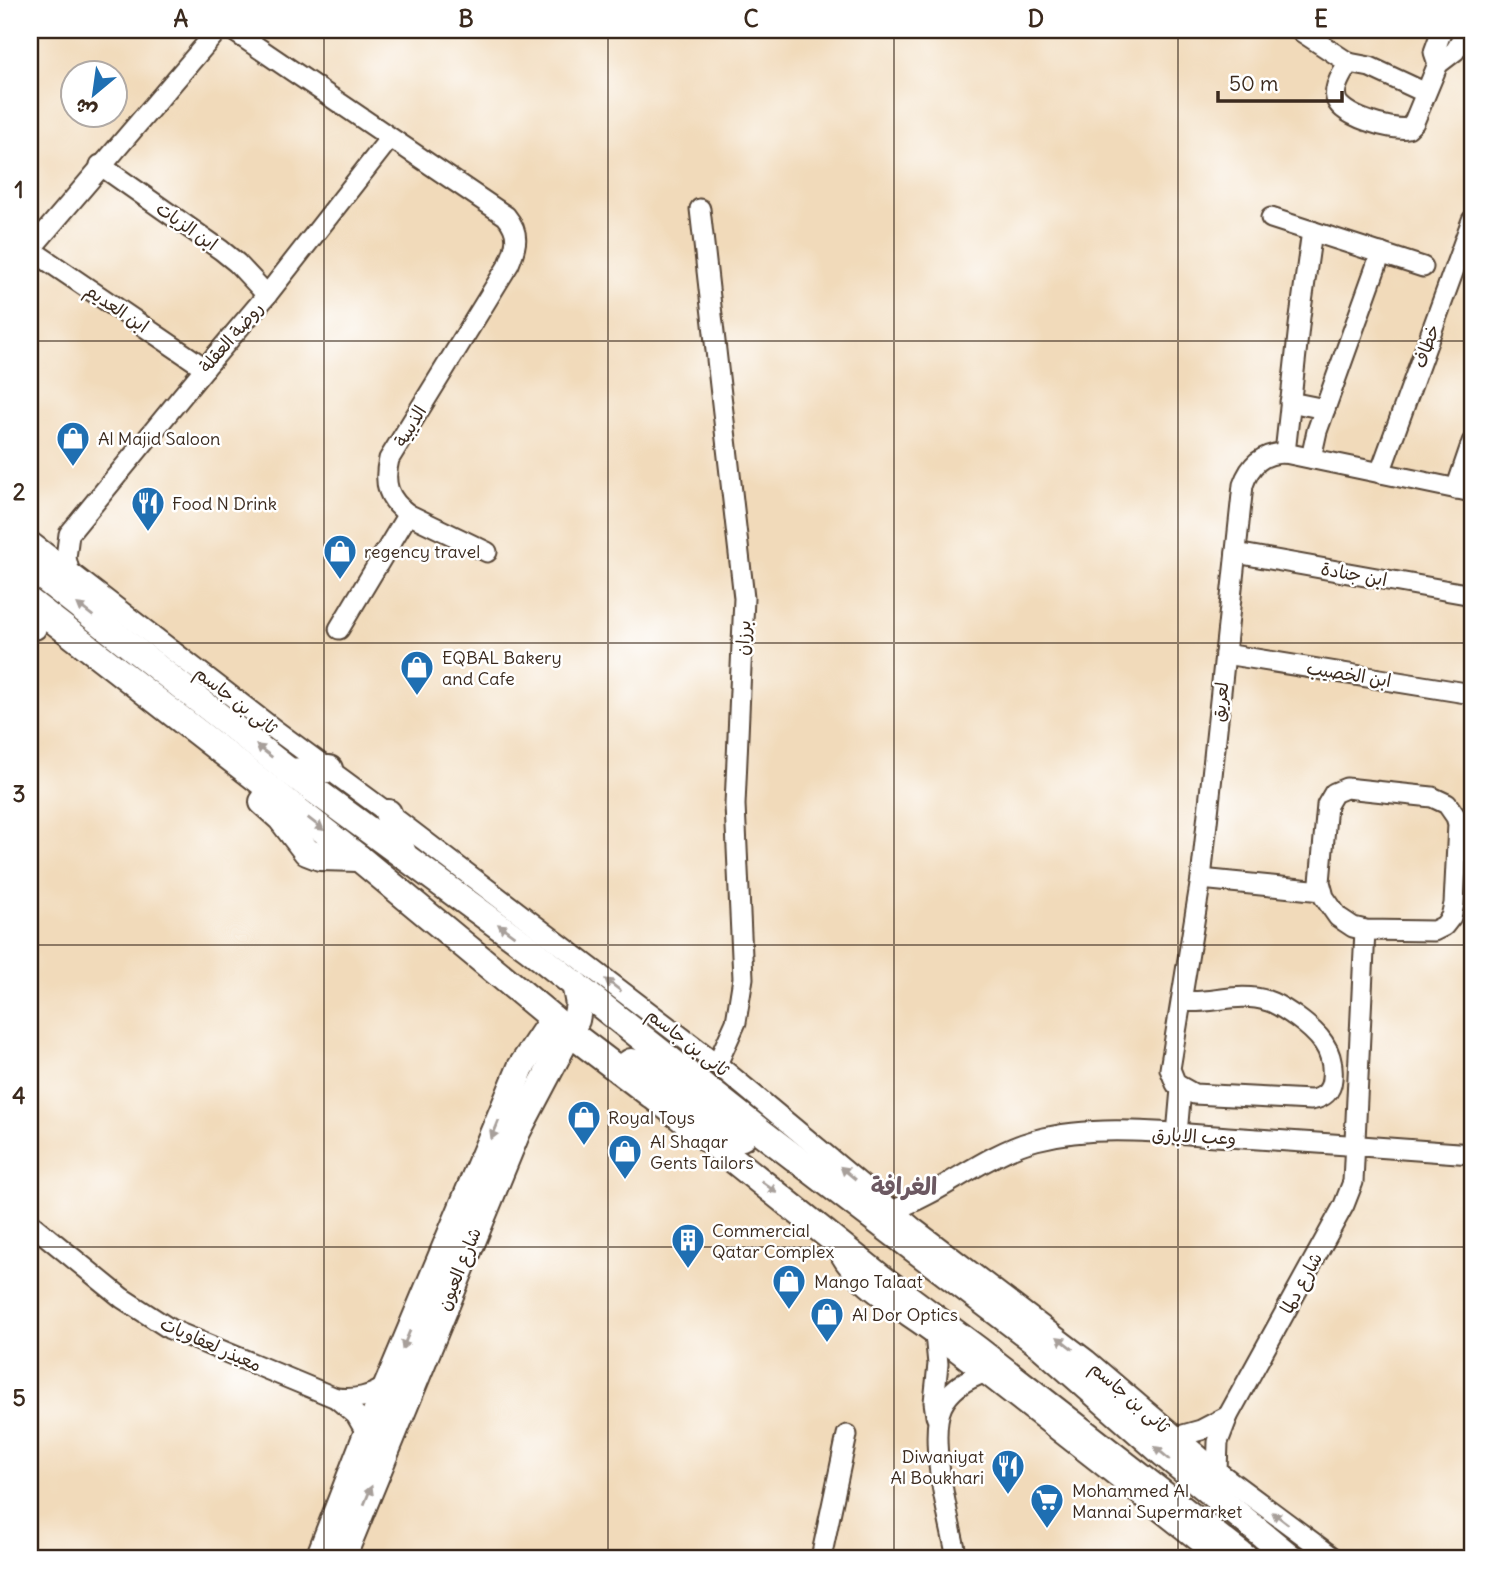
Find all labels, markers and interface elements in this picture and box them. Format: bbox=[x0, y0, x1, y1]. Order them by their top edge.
text: A bbox=[174, 4, 189, 33]
text: B bbox=[458, 4, 474, 33]
text: C bbox=[743, 4, 759, 33]
text: D bbox=[1028, 4, 1044, 33]
text: E bbox=[1314, 4, 1328, 33]
north arrow bbox=[60, 60, 130, 130]
scale bar bbox=[1218, 60, 1343, 104]
text: 50 m bbox=[1229, 70, 1278, 97]
text: ش bbox=[71, 93, 101, 124]
text: 1 bbox=[14, 175, 24, 204]
street label: ابن الزيات bbox=[152, 197, 222, 255]
street label: ابن العديم bbox=[79, 278, 153, 340]
street label: روضة العقلة bbox=[194, 297, 268, 377]
street label: خطاف bbox=[1408, 321, 1444, 371]
street label: الذيبية bbox=[389, 401, 431, 451]
shop icon: Al Majid Saloon bbox=[54, 419, 92, 468]
place label: Al Majid Saloon bbox=[98, 427, 221, 450]
text: 2 bbox=[13, 477, 26, 506]
restaurant icon: Food N Drink bbox=[129, 484, 167, 533]
place label: Food N Drink bbox=[172, 492, 277, 515]
shop icon: regency travel bbox=[321, 532, 359, 581]
place label: regency travel bbox=[364, 540, 480, 563]
street label: ابن جنادة bbox=[1319, 557, 1389, 591]
one-way arrow bbox=[77, 602, 95, 617]
street label: برزان bbox=[731, 620, 755, 656]
place label: EQBAL Bakery and Cafe bbox=[442, 646, 562, 690]
shop icon: EQBAL Bakery and Cafe bbox=[398, 648, 436, 697]
street label: ابن الخصيب bbox=[1305, 656, 1393, 692]
street label: ثانى بن جاسم bbox=[188, 661, 282, 742]
street label: لعريق bbox=[1206, 681, 1234, 723]
one-way arrow bbox=[255, 744, 272, 759]
text: 3 bbox=[12, 779, 26, 808]
one-way arrow bbox=[307, 816, 325, 831]
one-way arrow bbox=[497, 923, 515, 938]
one-way arrow bbox=[604, 978, 622, 992]
street label: ثانى بن جاسم bbox=[640, 1003, 734, 1084]
text: 4 bbox=[12, 1081, 26, 1110]
shop icon: Royal Toys bbox=[565, 1098, 603, 1147]
place label: Royal Toys bbox=[608, 1106, 695, 1129]
one-way arrow bbox=[489, 1120, 500, 1141]
street label: وعب الابارق bbox=[1151, 1122, 1237, 1150]
place label: Al Shaqar Gents Tailors bbox=[650, 1130, 754, 1174]
shop icon: Al Shaqar Gents Tailors bbox=[606, 1132, 644, 1181]
one-way arrow bbox=[839, 1165, 857, 1180]
district label: الغرافة bbox=[871, 1171, 937, 1201]
one-way arrow bbox=[760, 1180, 778, 1195]
place label: Commercial Qatar Complex bbox=[712, 1219, 834, 1263]
building icon: Commercial Qatar Complex bbox=[669, 1221, 707, 1270]
street label: شارع العيون bbox=[432, 1224, 487, 1314]
street label: شارع دلما bbox=[1275, 1248, 1328, 1318]
shop icon: Mango Talaat bbox=[770, 1262, 808, 1311]
place label: Mango Talaat bbox=[814, 1270, 923, 1293]
shop icon: Al Dor Optics bbox=[808, 1295, 846, 1344]
place label: Al Dor Optics bbox=[852, 1303, 958, 1326]
street label: معيذر لعفاويات bbox=[157, 1311, 265, 1377]
one-way arrow bbox=[401, 1330, 412, 1351]
one-way arrow bbox=[1057, 1336, 1074, 1351]
street label: ثانى بن جاسم bbox=[1083, 1356, 1175, 1441]
text: 5 bbox=[12, 1383, 26, 1412]
place label: Diwaniyat Al Boukhari bbox=[890, 1445, 984, 1489]
one-way arrow bbox=[1154, 1446, 1171, 1461]
restaurant icon: Diwaniyat Al Boukhari bbox=[989, 1447, 1027, 1496]
place label: Mohammed Al Mannai Supermarket bbox=[1072, 1479, 1242, 1523]
supermarket icon: Mohammed Al Mannai Supermarket bbox=[1028, 1481, 1066, 1530]
one-way arrow bbox=[362, 1484, 373, 1505]
one-way arrow bbox=[1271, 1510, 1289, 1525]

